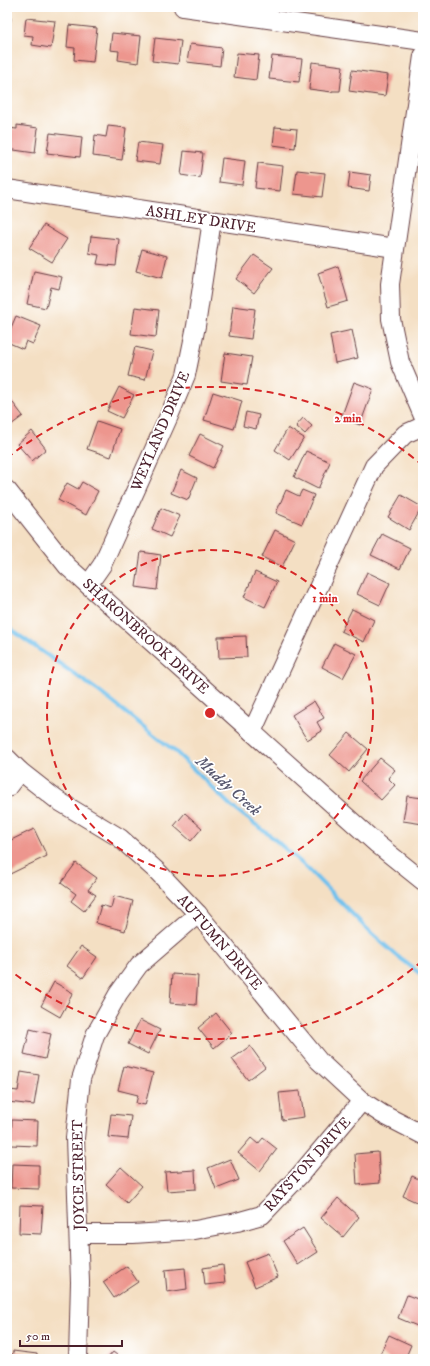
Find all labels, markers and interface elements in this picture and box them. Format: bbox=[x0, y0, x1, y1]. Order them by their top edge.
street label: ASHLEY DRIVE bbox=[144, 201, 258, 238]
street label: WEYLAND DRIVE bbox=[126, 368, 194, 495]
text: 2 min bbox=[335, 411, 362, 426]
street label: SHARONBROOK DRIVE bbox=[78, 574, 213, 699]
text: 1 min bbox=[312, 591, 338, 606]
centre of rings bbox=[203, 706, 217, 720]
water label: Muddy Creek bbox=[191, 751, 265, 820]
street label: AUTUMN DRIVE bbox=[173, 891, 267, 994]
street label: RAYSTON DRIVE bbox=[260, 1113, 355, 1216]
street label: JOYCE STREET bbox=[68, 1119, 89, 1233]
scale bar bbox=[20, 1322, 122, 1348]
text: 50 m bbox=[26, 1329, 50, 1344]

